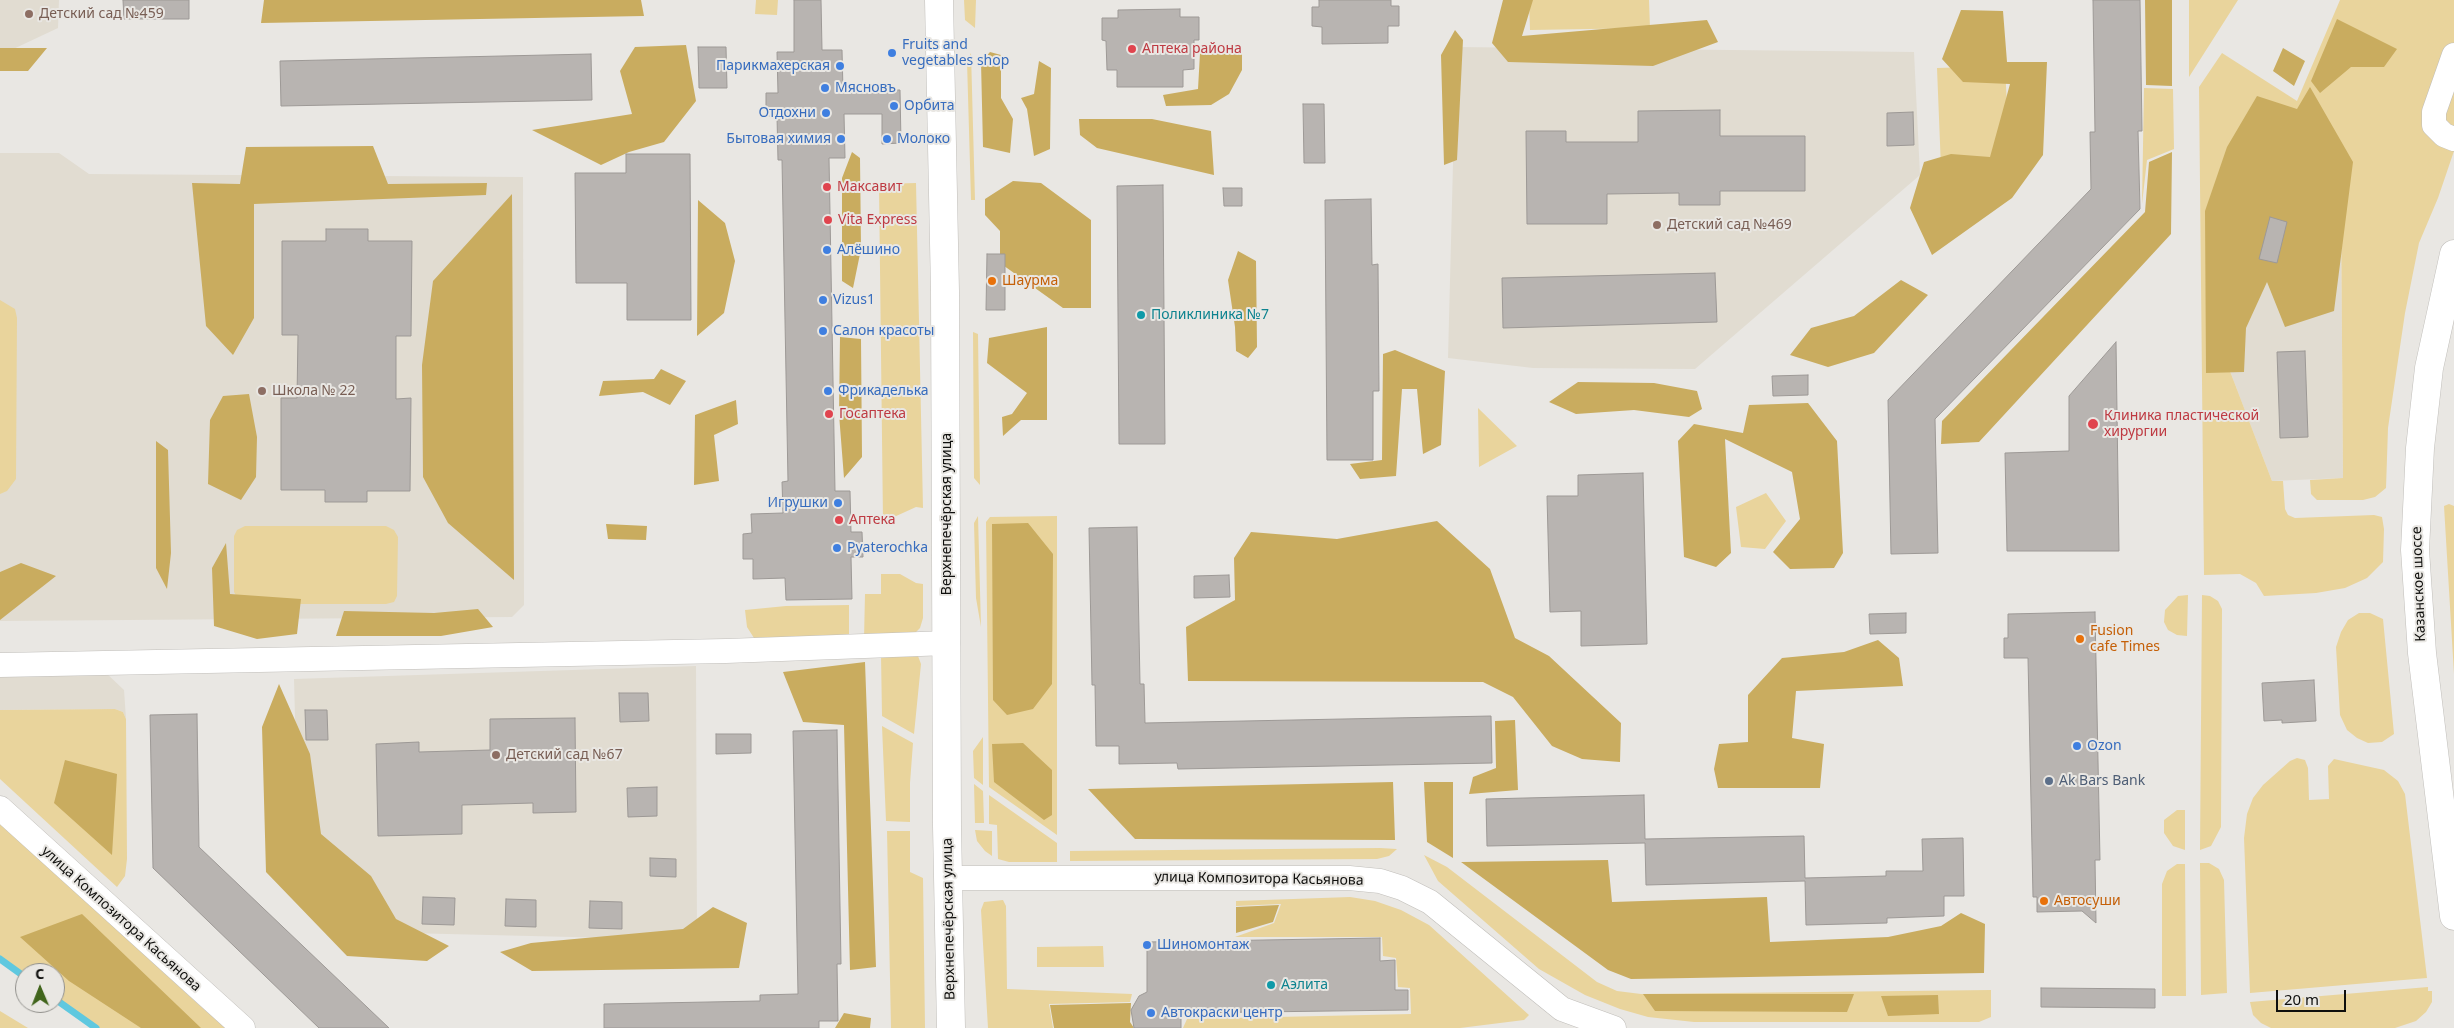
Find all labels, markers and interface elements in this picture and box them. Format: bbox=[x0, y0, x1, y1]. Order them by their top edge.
place label: Детский сад №459 bbox=[39, 6, 164, 22]
marker: Детский сад №459 bbox=[23, 8, 35, 20]
place label: Fruits and vegetables shop bbox=[902, 37, 1009, 70]
place label: Аптека района bbox=[1142, 41, 1242, 57]
marker: Аптека района bbox=[1126, 43, 1138, 55]
marker: Fruits and vegetables shop bbox=[886, 47, 898, 59]
place label: Парикмахерская bbox=[716, 58, 830, 74]
marker: Парикмахерская bbox=[834, 60, 846, 72]
place label: Мясновъ bbox=[835, 80, 896, 96]
marker: Мясновъ bbox=[819, 82, 831, 94]
place label: Орбита bbox=[904, 98, 955, 114]
marker: Орбита bbox=[888, 100, 900, 112]
place label: Отдохни bbox=[758, 105, 816, 121]
marker: Отдохни bbox=[820, 107, 832, 119]
place label: Бытовая химия bbox=[726, 131, 831, 147]
place label: Молоко bbox=[897, 131, 950, 147]
marker: Бытовая химия bbox=[835, 133, 847, 145]
marker: Молоко bbox=[881, 133, 893, 145]
place label: Максавит bbox=[837, 179, 902, 195]
marker: Максавит bbox=[821, 181, 833, 193]
place label: Vita Express bbox=[838, 212, 917, 228]
marker: Vita Express bbox=[822, 214, 834, 226]
place label: Детский сад №469 bbox=[1667, 217, 1792, 233]
marker: Детский сад №469 bbox=[1651, 219, 1663, 231]
place label: Алёшино bbox=[837, 242, 900, 258]
marker: Алёшино bbox=[821, 244, 833, 256]
place label: Шаурма bbox=[1002, 273, 1058, 289]
marker: Шаурма bbox=[986, 275, 998, 287]
place label: Vizus1 bbox=[833, 292, 875, 308]
marker: Vizus1 bbox=[817, 294, 829, 306]
place label: Поликлиника №7 bbox=[1151, 307, 1269, 323]
marker: Поликлиника №7 bbox=[1135, 309, 1147, 321]
place label: Салон красоты bbox=[833, 323, 934, 339]
marker: Салон красоты bbox=[817, 325, 829, 337]
place label: Школа № 22 bbox=[272, 383, 356, 399]
place label: Фрикаделька bbox=[838, 383, 929, 399]
marker: Школа № 22 bbox=[256, 385, 268, 397]
marker: Фрикаделька bbox=[822, 385, 834, 397]
place label: Госаптека bbox=[839, 406, 906, 422]
marker: Госаптека bbox=[823, 408, 835, 420]
place label: Клиника пластической хирургии bbox=[2104, 408, 2259, 441]
marker: Клиника пластической хирургии bbox=[2086, 417, 2100, 431]
street label: Верхнепечёрская улица bbox=[939, 433, 955, 595]
place label: Игрушки bbox=[767, 495, 828, 511]
marker: Игрушки bbox=[832, 497, 844, 509]
place label: Аптека bbox=[849, 512, 895, 528]
marker: Аптека bbox=[833, 514, 845, 526]
street label: Казанское шоссе bbox=[2409, 526, 2429, 642]
place label: Pyaterochka bbox=[847, 540, 928, 556]
marker: Pyaterochka bbox=[831, 542, 843, 554]
place label: Fusion cafe Times bbox=[2090, 623, 2160, 656]
marker: Fusion cafe Times bbox=[2074, 633, 2086, 645]
place label: Ozon bbox=[2087, 738, 2122, 754]
marker: Ozon bbox=[2071, 740, 2083, 752]
place label: Детский сад №67 bbox=[506, 747, 623, 763]
marker: Детский сад №67 bbox=[490, 749, 502, 761]
place label: Ak Bars Bank bbox=[2059, 773, 2145, 789]
marker: Ak Bars Bank bbox=[2043, 775, 2055, 787]
street label: Верхнепечёрская улица bbox=[939, 838, 959, 1000]
street label: улица Композитора Касьянова bbox=[38, 843, 204, 995]
street label: улица Композитора Касьянова bbox=[1154, 869, 1364, 889]
place label: Автосуши bbox=[2054, 893, 2121, 909]
marker: Автосуши bbox=[2038, 895, 2050, 907]
place label: Шиномонтаж bbox=[1157, 937, 1249, 953]
marker: Шиномонтаж bbox=[1141, 939, 1153, 951]
north arrow bbox=[15, 963, 65, 1013]
text: С bbox=[35, 964, 44, 983]
place label: Аэлита bbox=[1281, 977, 1328, 993]
marker: Аэлита bbox=[1265, 979, 1277, 991]
scale bar bbox=[2279, 980, 2349, 1012]
text: 20 m bbox=[2284, 989, 2319, 1009]
place label: Автокраски центр bbox=[1161, 1005, 1283, 1021]
marker: Автокраски центр bbox=[1145, 1007, 1157, 1019]

